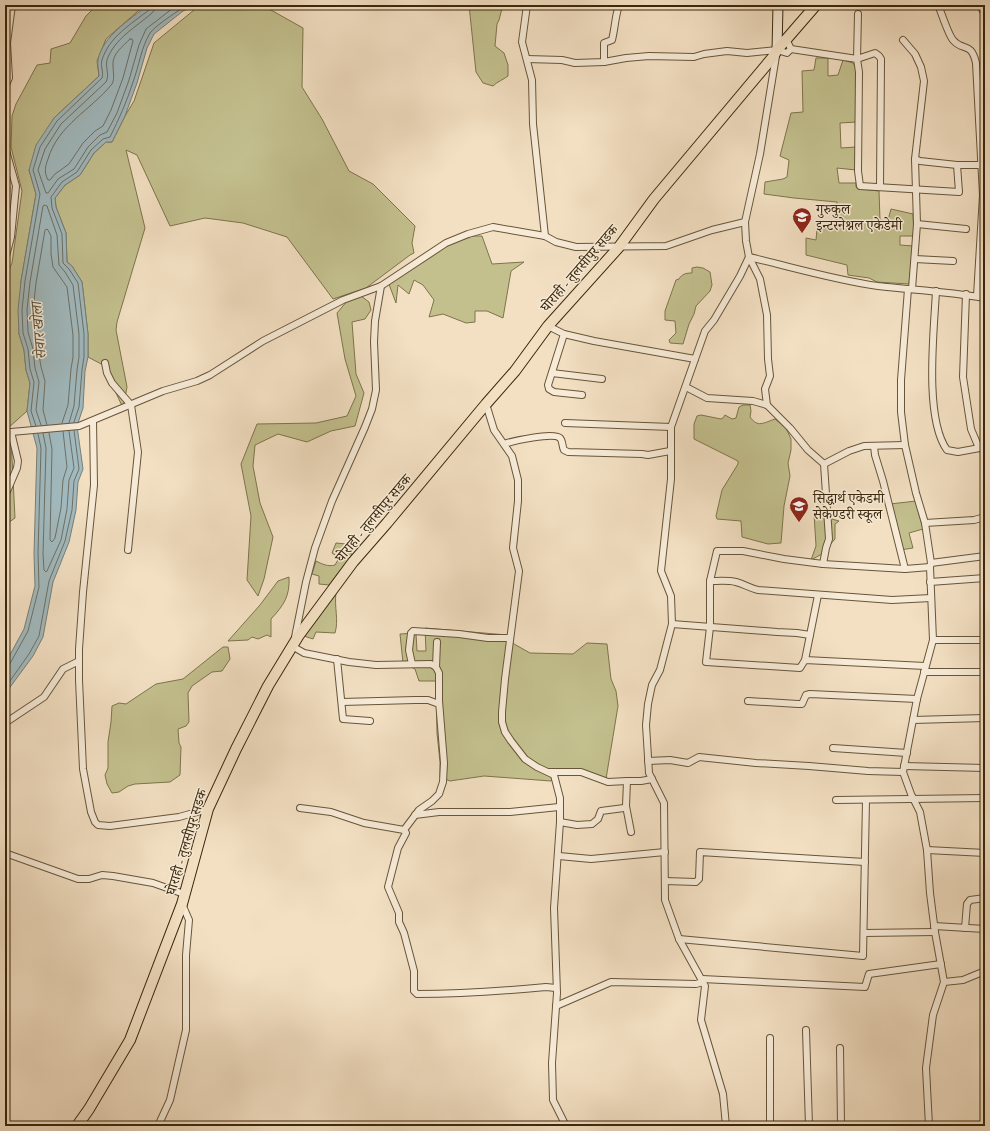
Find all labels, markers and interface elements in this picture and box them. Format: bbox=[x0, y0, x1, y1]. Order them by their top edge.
place label: गुरुकुल इन्टरनेश्नल एकेडेमी bbox=[815, 200, 903, 234]
school or university icon: गुरुकुल इन्टरनेश्नल एकेडेमी bbox=[791, 206, 813, 234]
street label: घोराही - तुलसीपुर सडक bbox=[535, 220, 623, 316]
water label: सेवार खोला bbox=[26, 298, 50, 361]
street label: घोराही - तुलसीपुर सडक bbox=[330, 469, 416, 567]
place label: सिद्धार्थ एकेडमी सेकेण्डरी स्कूल bbox=[812, 489, 885, 524]
school or university icon: सिद्धार्थ एकेडमी सेकेण्डरी स्कूल bbox=[788, 495, 810, 523]
street label: घोराही - तुलसीपुर सडक bbox=[161, 786, 211, 898]

